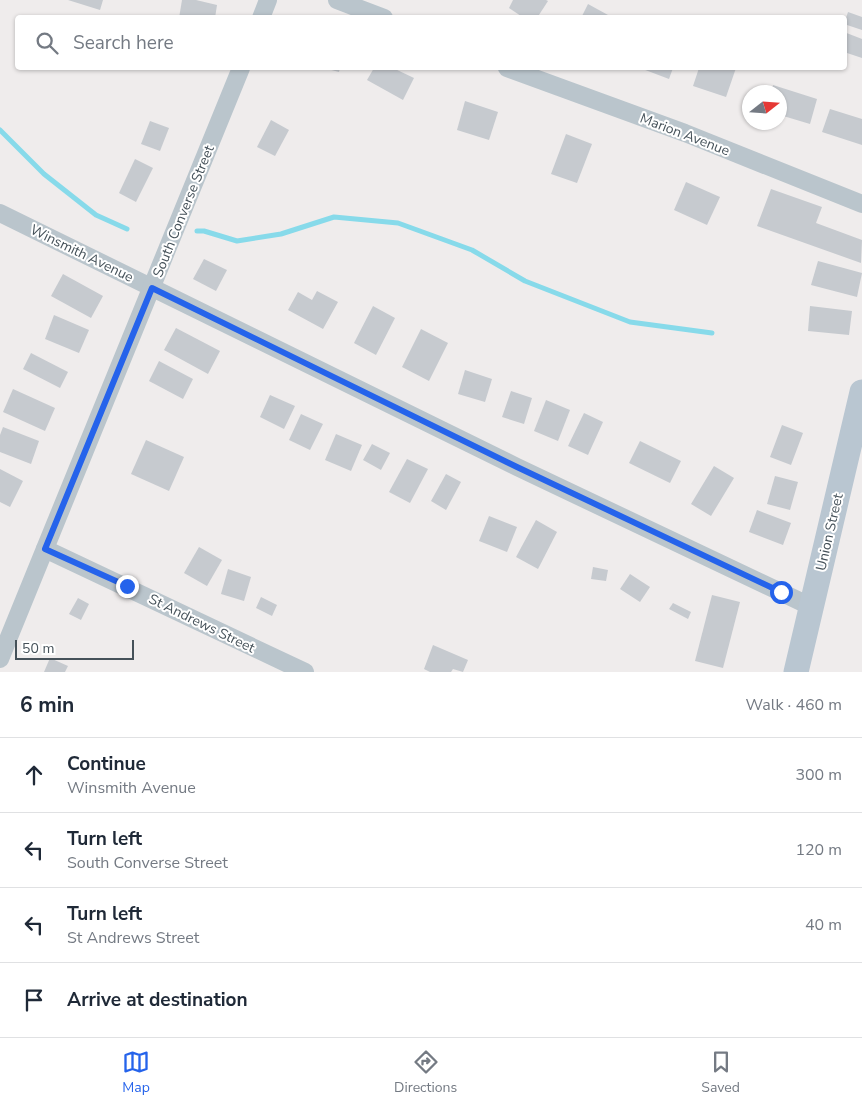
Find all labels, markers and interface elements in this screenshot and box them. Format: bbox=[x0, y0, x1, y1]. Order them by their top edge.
search box bbox=[15, 15, 847, 70]
icon: search bbox=[33, 29, 61, 57]
text: Search here bbox=[73, 30, 174, 56]
north arrow bbox=[742, 85, 787, 130]
street label: Marion Avenue bbox=[637, 109, 732, 160]
street label: South Converse Street bbox=[148, 142, 219, 280]
street label: Winsmith Avenue bbox=[27, 220, 137, 287]
street label: Union Street bbox=[811, 491, 848, 573]
route end bbox=[116, 575, 139, 598]
route start bbox=[770, 581, 793, 604]
street label: St Andrews Street bbox=[146, 590, 258, 657]
scale bar bbox=[15, 637, 134, 660]
text: 50 m bbox=[22, 639, 54, 658]
text: 6 min bbox=[20, 691, 74, 719]
text: Walk · 460 m bbox=[746, 694, 842, 716]
text: Continue bbox=[67, 751, 146, 777]
icon: ahead bbox=[20, 761, 48, 789]
text: 300 m bbox=[795, 764, 842, 786]
text: Winsmith Avenue bbox=[67, 777, 196, 799]
text: Turn left bbox=[67, 826, 142, 852]
icon: left bbox=[20, 836, 48, 864]
text: 120 m bbox=[795, 839, 842, 861]
text: South Converse Street bbox=[67, 852, 228, 874]
text: Turn left bbox=[67, 901, 142, 927]
icon: left bbox=[20, 911, 48, 939]
text: 40 m bbox=[805, 914, 842, 936]
text: St Andrews Street bbox=[67, 927, 199, 949]
icon: arrive bbox=[20, 986, 48, 1014]
text: Arrive at destination bbox=[67, 987, 248, 1013]
tab: Map bbox=[122, 1048, 150, 1097]
tab: Directions bbox=[394, 1048, 457, 1097]
tab: Saved bbox=[701, 1048, 740, 1097]

